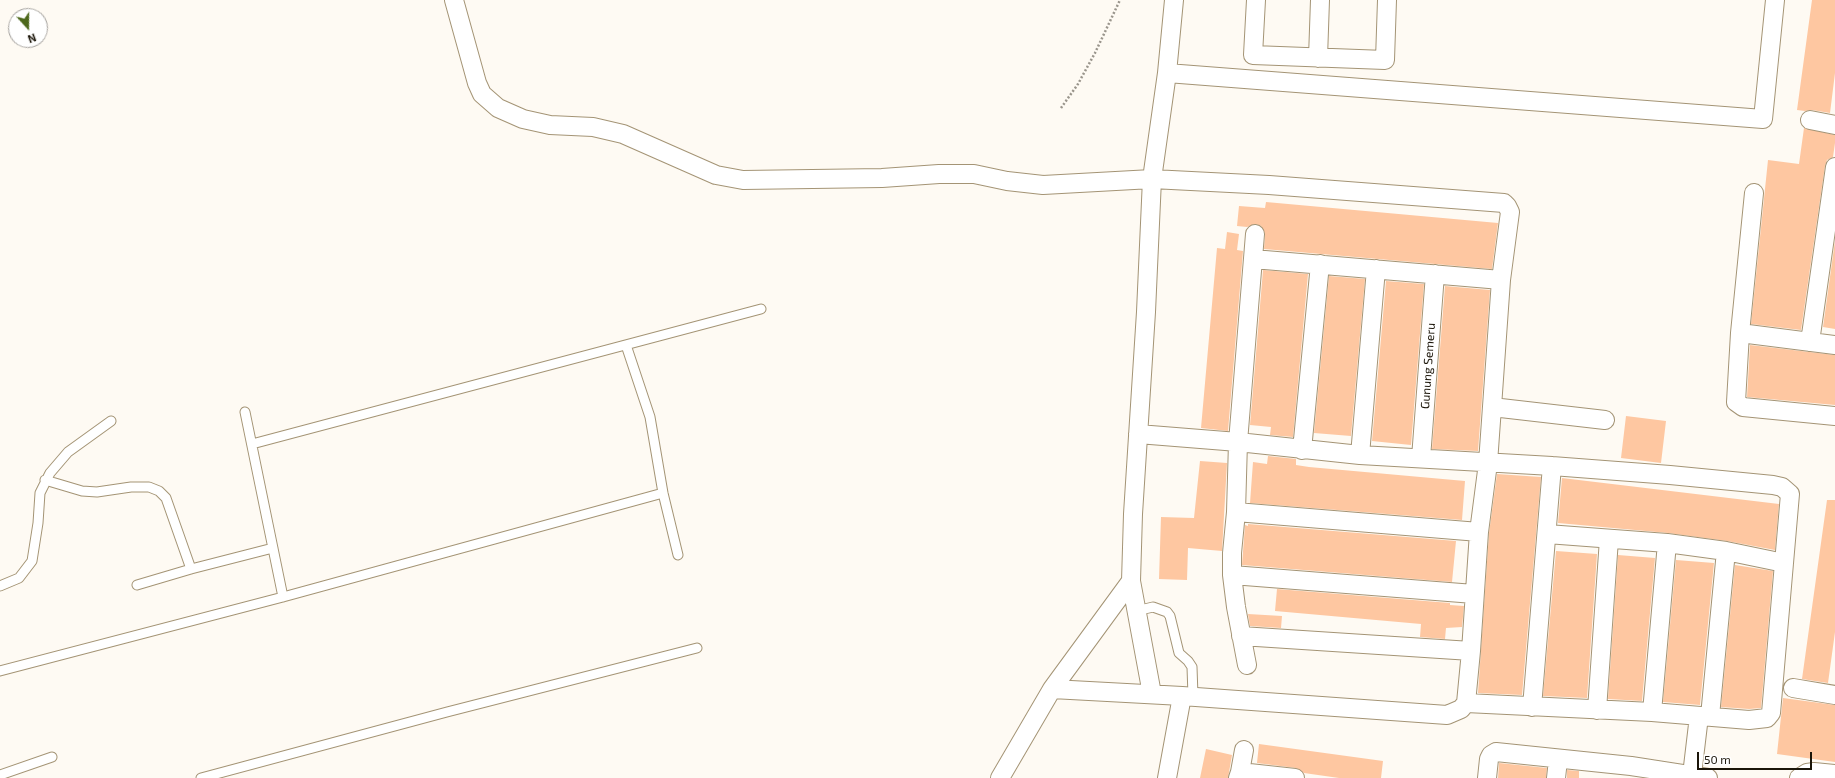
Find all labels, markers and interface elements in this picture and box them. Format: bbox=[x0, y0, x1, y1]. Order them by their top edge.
north arrow bbox=[8, 8, 48, 48]
text: N bbox=[26, 31, 38, 46]
street label: Gunung Semeru bbox=[1418, 322, 1438, 410]
scale bar bbox=[1699, 744, 1814, 770]
text: 50 m bbox=[1704, 752, 1731, 766]

